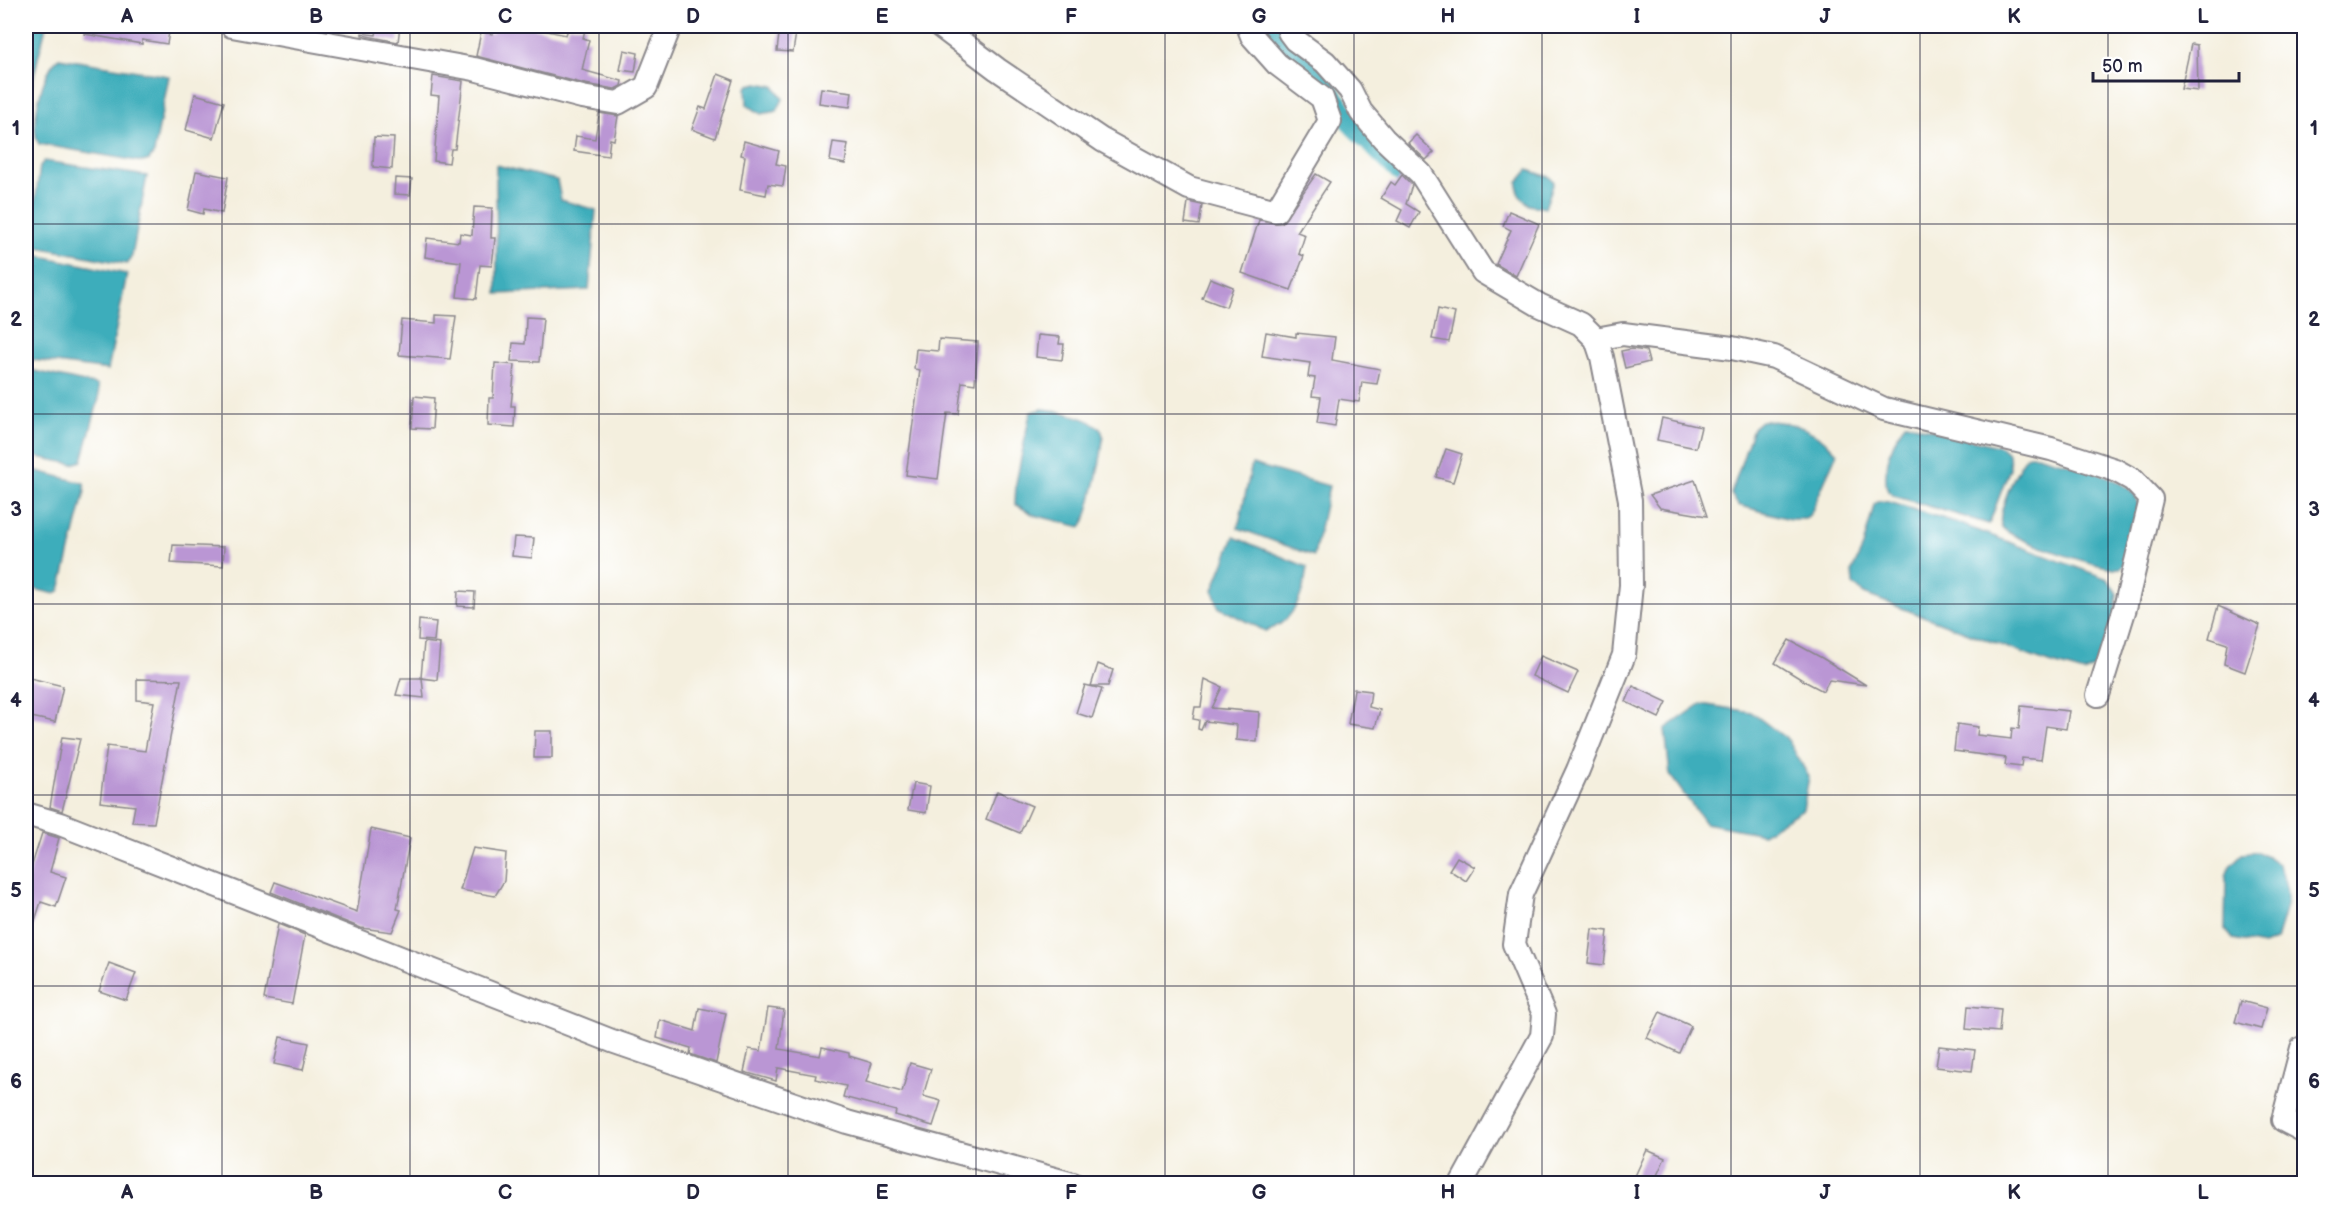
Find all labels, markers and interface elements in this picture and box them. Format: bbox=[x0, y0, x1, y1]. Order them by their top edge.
text: A bbox=[120, 5, 134, 29]
text: B bbox=[309, 5, 323, 29]
text: C bbox=[498, 5, 512, 29]
text: D bbox=[686, 5, 700, 29]
text: E bbox=[876, 5, 889, 29]
text: F bbox=[1065, 5, 1077, 29]
text: G bbox=[1252, 5, 1267, 29]
text: H bbox=[1441, 5, 1455, 29]
text: I bbox=[1634, 5, 1640, 29]
text: J bbox=[1820, 5, 1832, 29]
text: K bbox=[2007, 5, 2021, 29]
text: L bbox=[2197, 5, 2209, 29]
scale bar bbox=[2093, 45, 2238, 83]
text: 50 m bbox=[2102, 56, 2143, 77]
text: 1 bbox=[12, 117, 20, 141]
text: 1 bbox=[2310, 117, 2318, 141]
text: 2 bbox=[10, 308, 22, 332]
text: 2 bbox=[2308, 308, 2320, 332]
text: 3 bbox=[10, 498, 22, 522]
text: 3 bbox=[2308, 498, 2320, 522]
text: 4 bbox=[10, 689, 22, 713]
text: 4 bbox=[2308, 689, 2320, 713]
text: 5 bbox=[10, 879, 22, 903]
text: 5 bbox=[2308, 879, 2320, 903]
text: 6 bbox=[10, 1070, 22, 1094]
text: 6 bbox=[2308, 1070, 2320, 1094]
text: A bbox=[120, 1181, 134, 1205]
text: B bbox=[309, 1181, 323, 1205]
text: C bbox=[498, 1181, 512, 1205]
text: D bbox=[686, 1181, 700, 1205]
text: E bbox=[876, 1181, 889, 1205]
text: F bbox=[1065, 1181, 1077, 1205]
text: G bbox=[1252, 1181, 1267, 1205]
text: H bbox=[1441, 1181, 1455, 1205]
text: I bbox=[1634, 1181, 1640, 1205]
text: J bbox=[1820, 1181, 1832, 1205]
text: K bbox=[2007, 1181, 2021, 1205]
text: L bbox=[2197, 1181, 2209, 1205]

